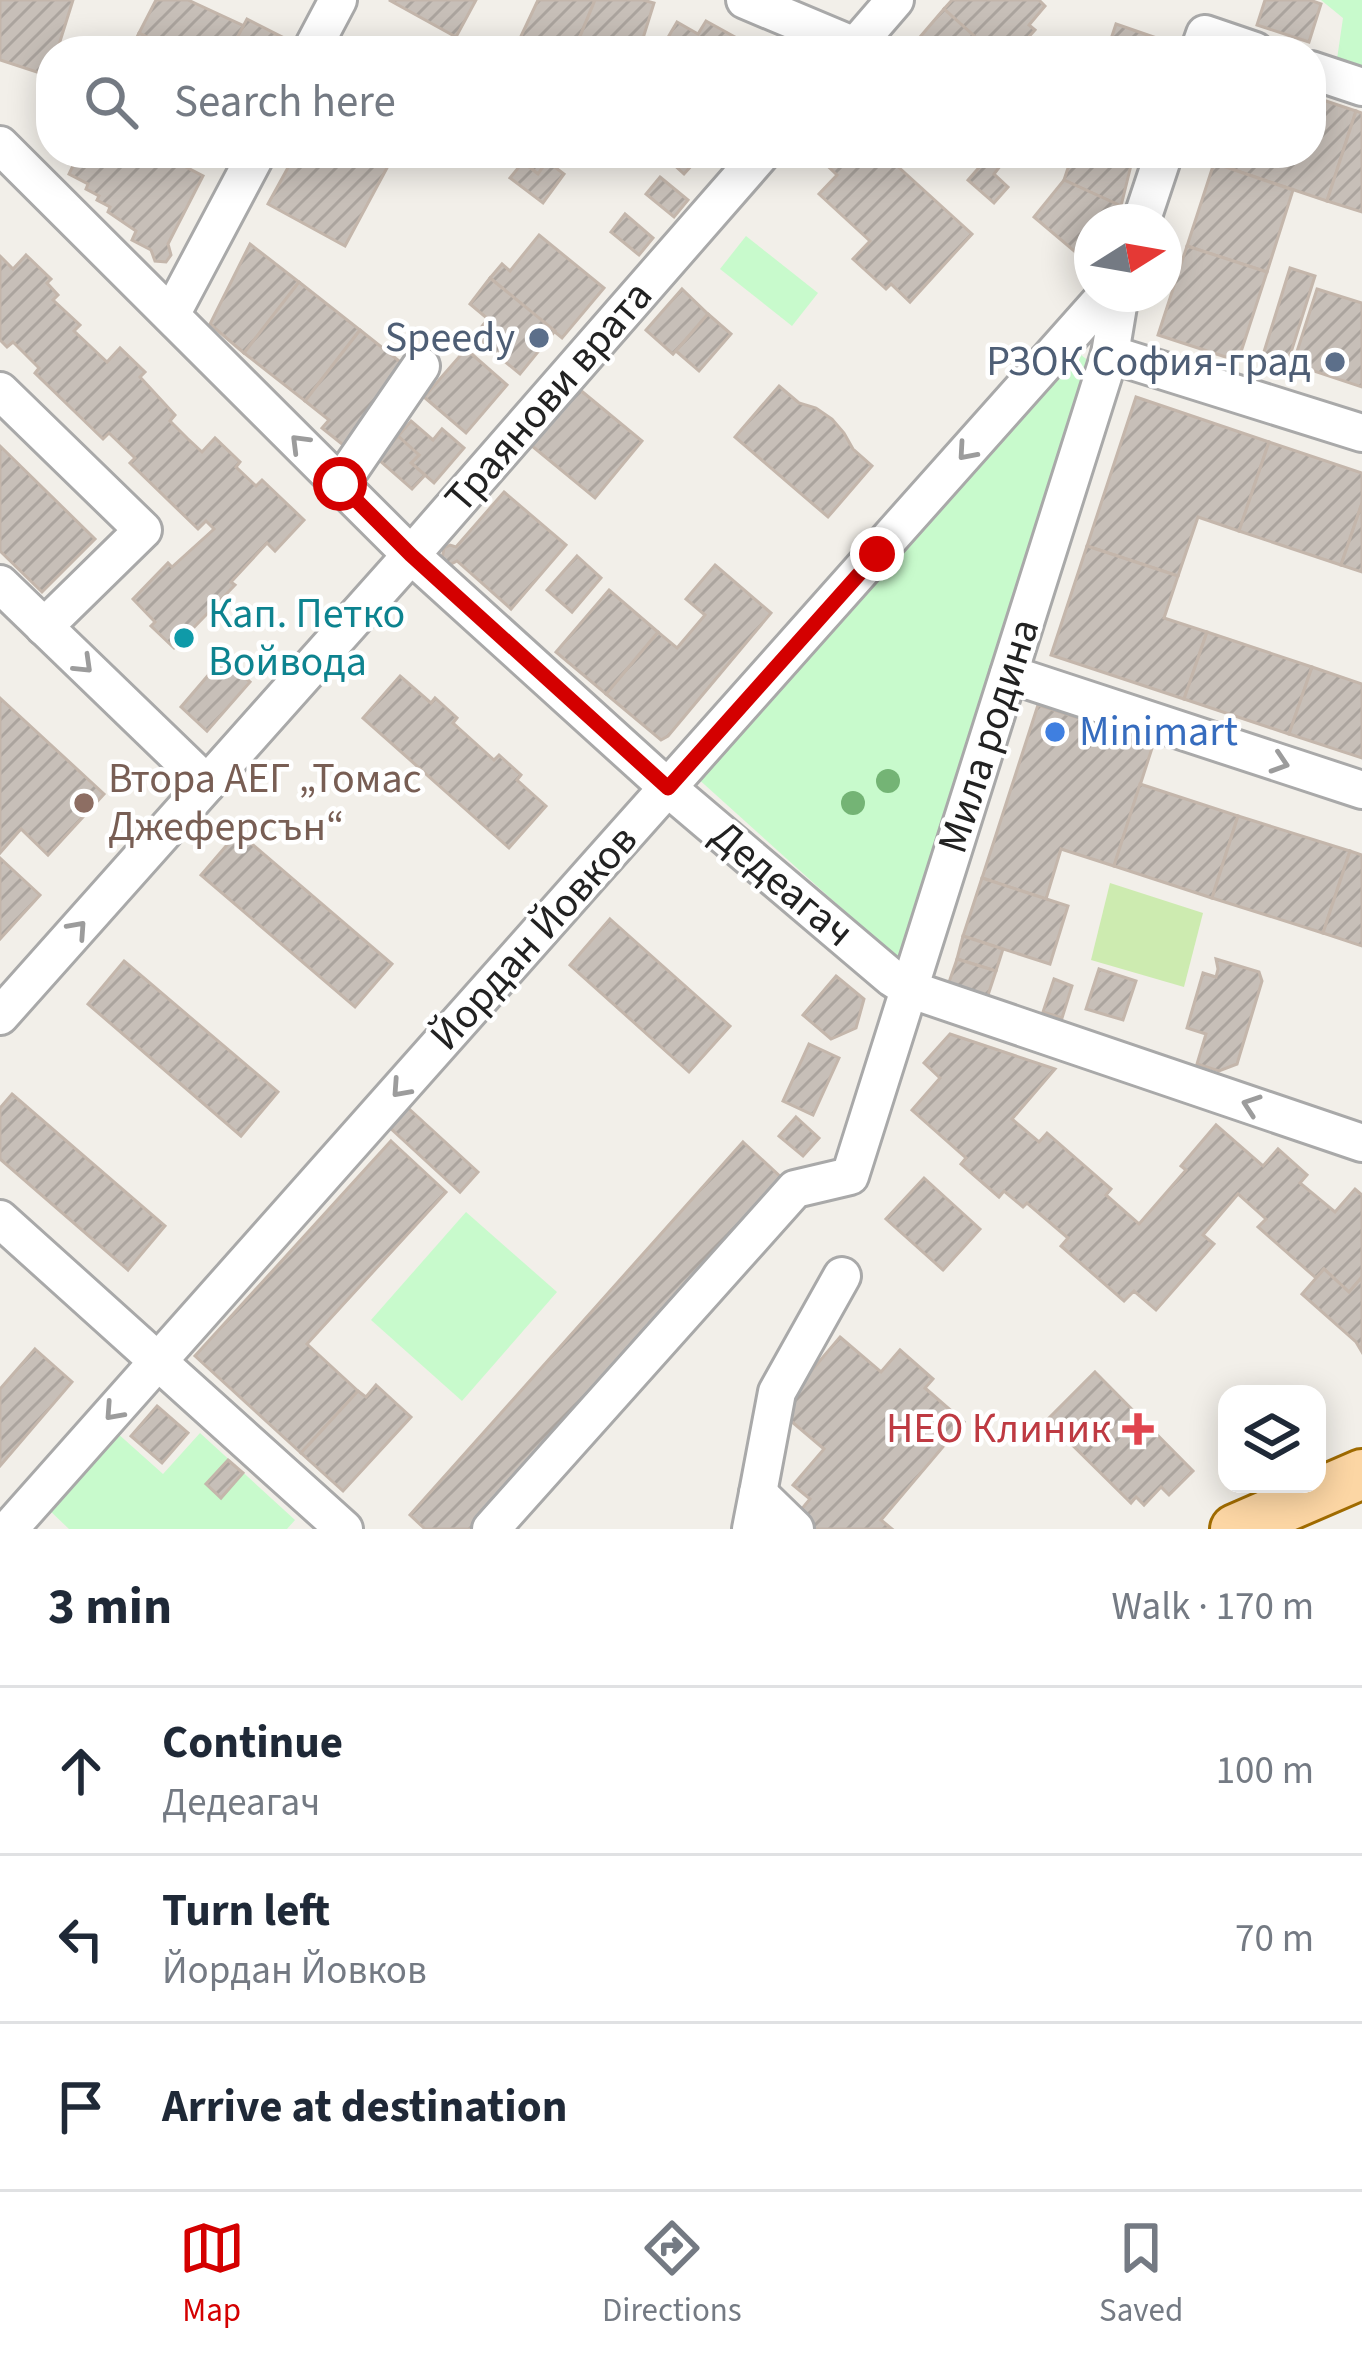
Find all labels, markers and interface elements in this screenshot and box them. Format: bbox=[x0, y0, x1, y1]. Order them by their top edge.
search box bbox=[36, 36, 1326, 168]
icon: search bbox=[78, 69, 144, 135]
text: Search here bbox=[174, 70, 396, 134]
north arrow bbox=[1074, 204, 1182, 312]
street label: Траянови врата bbox=[431, 268, 667, 526]
place label: Speedy bbox=[385, 308, 515, 368]
marker: Speedy bbox=[526, 325, 552, 351]
place label: РЗОК София-град bbox=[986, 332, 1311, 392]
marker: РЗОК София-град bbox=[1322, 349, 1348, 375]
one-way arrow bbox=[291, 435, 313, 457]
one-way arrow bbox=[958, 438, 980, 460]
route start bbox=[313, 457, 367, 511]
route end bbox=[850, 527, 904, 581]
place label: Кап. Петко Войвода bbox=[208, 584, 405, 692]
street label: Мила родина bbox=[923, 611, 1055, 861]
marker: Кап. Петко Войвода bbox=[171, 625, 197, 651]
one-way arrow bbox=[70, 651, 92, 673]
place label: Minimart bbox=[1079, 702, 1238, 762]
marker: Minimart bbox=[1042, 719, 1068, 745]
place label: Втора АЕГ „Томас Джеферсън“ bbox=[108, 749, 422, 857]
one-way arrow bbox=[1269, 749, 1290, 774]
marker: Втора АЕГ „Томас Джеферсън“ bbox=[71, 790, 97, 816]
street label: Дедеагач bbox=[698, 806, 866, 962]
street label: Йордан Йовков bbox=[416, 812, 652, 1064]
one-way arrow bbox=[64, 921, 85, 943]
one-way arrow bbox=[393, 1075, 414, 1097]
one-way arrow bbox=[1242, 1095, 1263, 1119]
map controls bbox=[1218, 1385, 1326, 1493]
button: layers bbox=[1218, 1385, 1326, 1493]
one-way arrow bbox=[106, 1398, 127, 1419]
place label: НЕО Клиник bbox=[886, 1399, 1111, 1459]
marker: НЕО Клиник bbox=[1122, 1413, 1154, 1445]
text: 3 min bbox=[48, 1571, 172, 1643]
text: Walk · 170 m bbox=[1111, 1579, 1314, 1635]
text: Continue bbox=[162, 1711, 343, 1775]
icon: ahead bbox=[48, 1738, 114, 1804]
text: 100 m bbox=[1216, 1743, 1314, 1799]
text: Дедеагач bbox=[162, 1775, 320, 1831]
text: Turn left bbox=[162, 1879, 330, 1943]
icon: left bbox=[48, 1906, 114, 1972]
text: 70 m bbox=[1235, 1911, 1314, 1967]
text: Йордан Йовков bbox=[162, 1943, 427, 1999]
icon: arrive bbox=[48, 2074, 114, 2140]
text: Arrive at destination bbox=[162, 2075, 567, 2139]
tab: Map bbox=[179, 2215, 245, 2334]
tab: Directions bbox=[602, 2215, 742, 2334]
tab: Saved bbox=[1099, 2215, 1183, 2334]

